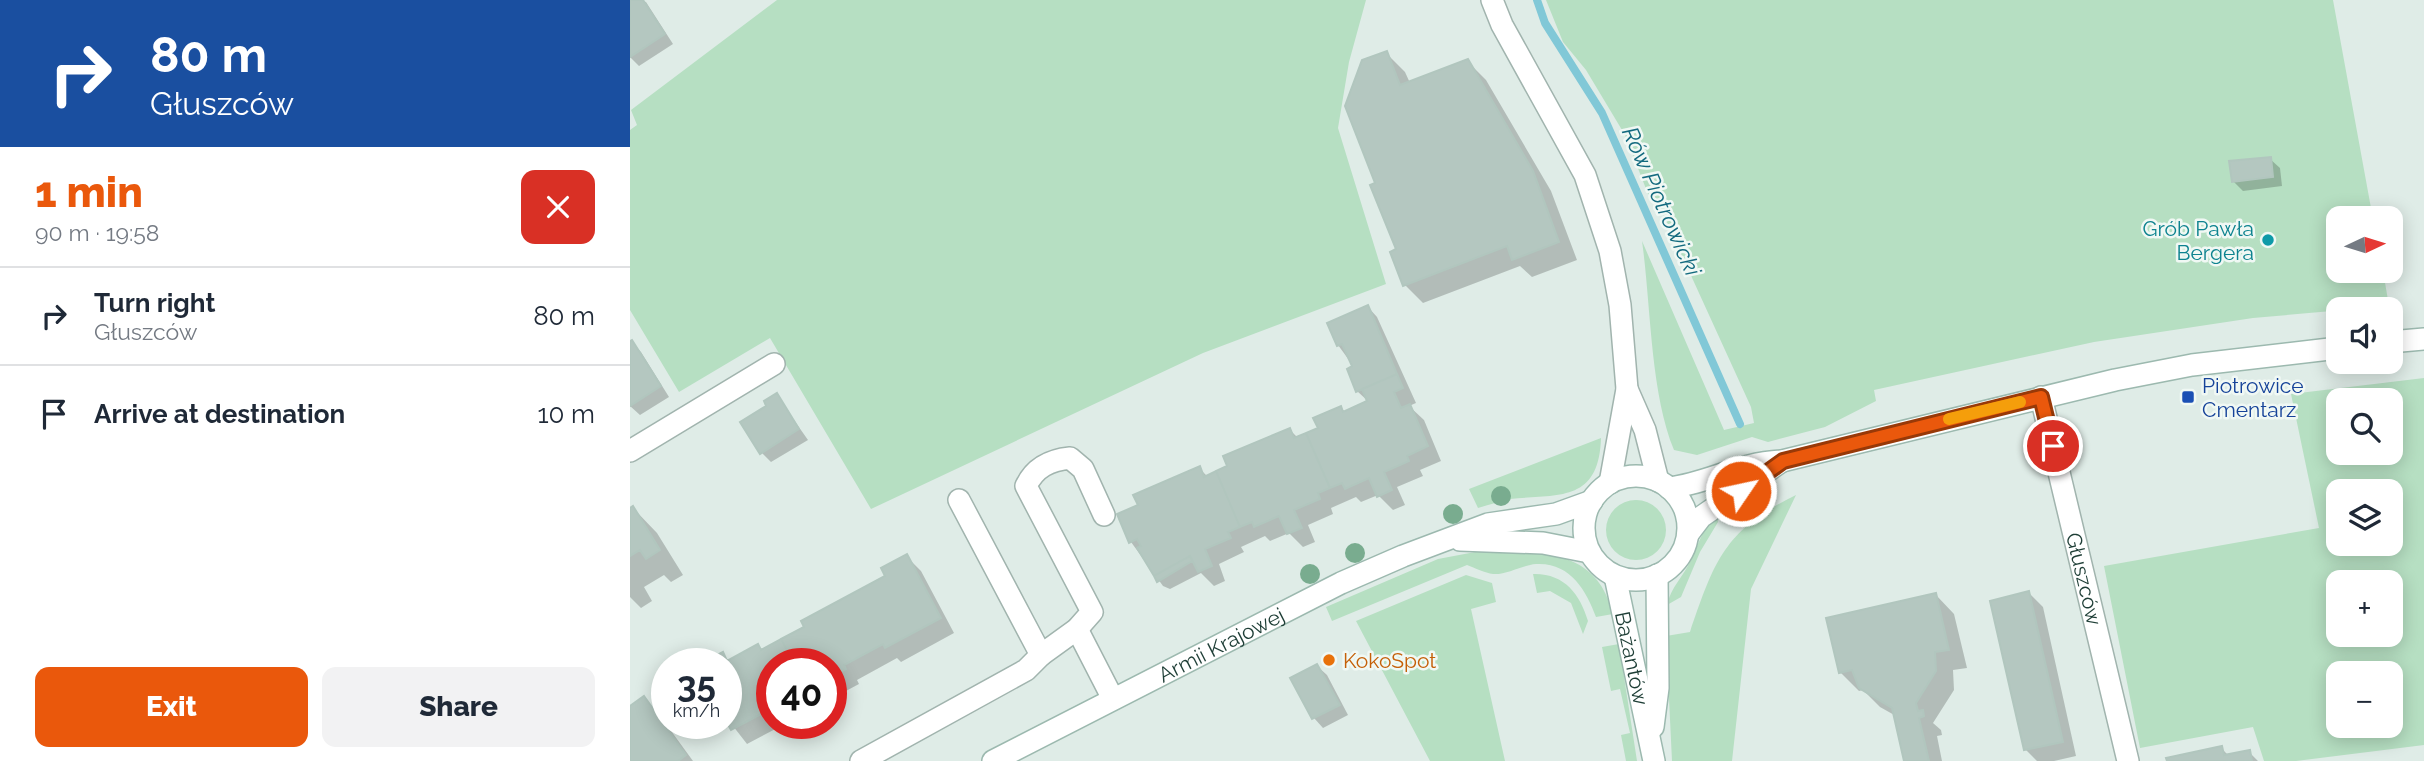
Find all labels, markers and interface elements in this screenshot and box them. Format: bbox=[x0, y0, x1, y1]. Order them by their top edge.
text: 80 m bbox=[150, 26, 267, 83]
icon: right bbox=[35, 28, 126, 119]
text: Głuszców bbox=[150, 85, 294, 122]
water label: Rów Piotrowicki bbox=[1617, 122, 1707, 281]
text: 1 min bbox=[35, 168, 143, 217]
button: close bbox=[521, 170, 595, 244]
north arrow bbox=[2326, 206, 2403, 284]
map controls bbox=[2326, 206, 2403, 738]
place label: Grób Pawła Bergera bbox=[2142, 216, 2254, 265]
text: 90 m · 19:58 bbox=[35, 219, 159, 246]
marker: Grób Pawła Bergera bbox=[2260, 232, 2276, 248]
text: Turn right bbox=[94, 288, 215, 318]
icon: right bbox=[35, 297, 73, 335]
button: sound bbox=[2326, 297, 2403, 374]
text: 80 m bbox=[533, 301, 595, 331]
text: Głuszców bbox=[94, 318, 198, 345]
place label: Piotrowice Cmentarz bbox=[2202, 373, 2304, 422]
button: search bbox=[2326, 388, 2403, 465]
marker: Piotrowice Cmentarz bbox=[2180, 389, 2196, 405]
icon: arrive bbox=[35, 395, 73, 433]
text: Arrive at destination bbox=[94, 399, 345, 429]
text: 10 m bbox=[537, 399, 595, 429]
pin bbox=[2023, 416, 2083, 476]
icon: arrive bbox=[2034, 427, 2072, 465]
position arrow bbox=[1704, 454, 1778, 528]
button: layers bbox=[2326, 479, 2403, 556]
street label: Głuszców bbox=[2061, 530, 2108, 628]
button: + bbox=[2326, 570, 2403, 647]
street label: Armii Krajowej bbox=[1154, 602, 1288, 687]
street label: Bażantów bbox=[1610, 609, 1654, 707]
speed limit sign: 40 bbox=[756, 648, 847, 739]
place label: KokoSpot bbox=[1343, 648, 1436, 673]
marker: KokoSpot bbox=[1321, 652, 1337, 668]
button: − bbox=[2326, 661, 2403, 738]
text: 35 bbox=[677, 664, 716, 705]
button: Exit bbox=[35, 667, 308, 747]
button: Share bbox=[322, 667, 595, 747]
text: km/h bbox=[673, 700, 720, 721]

